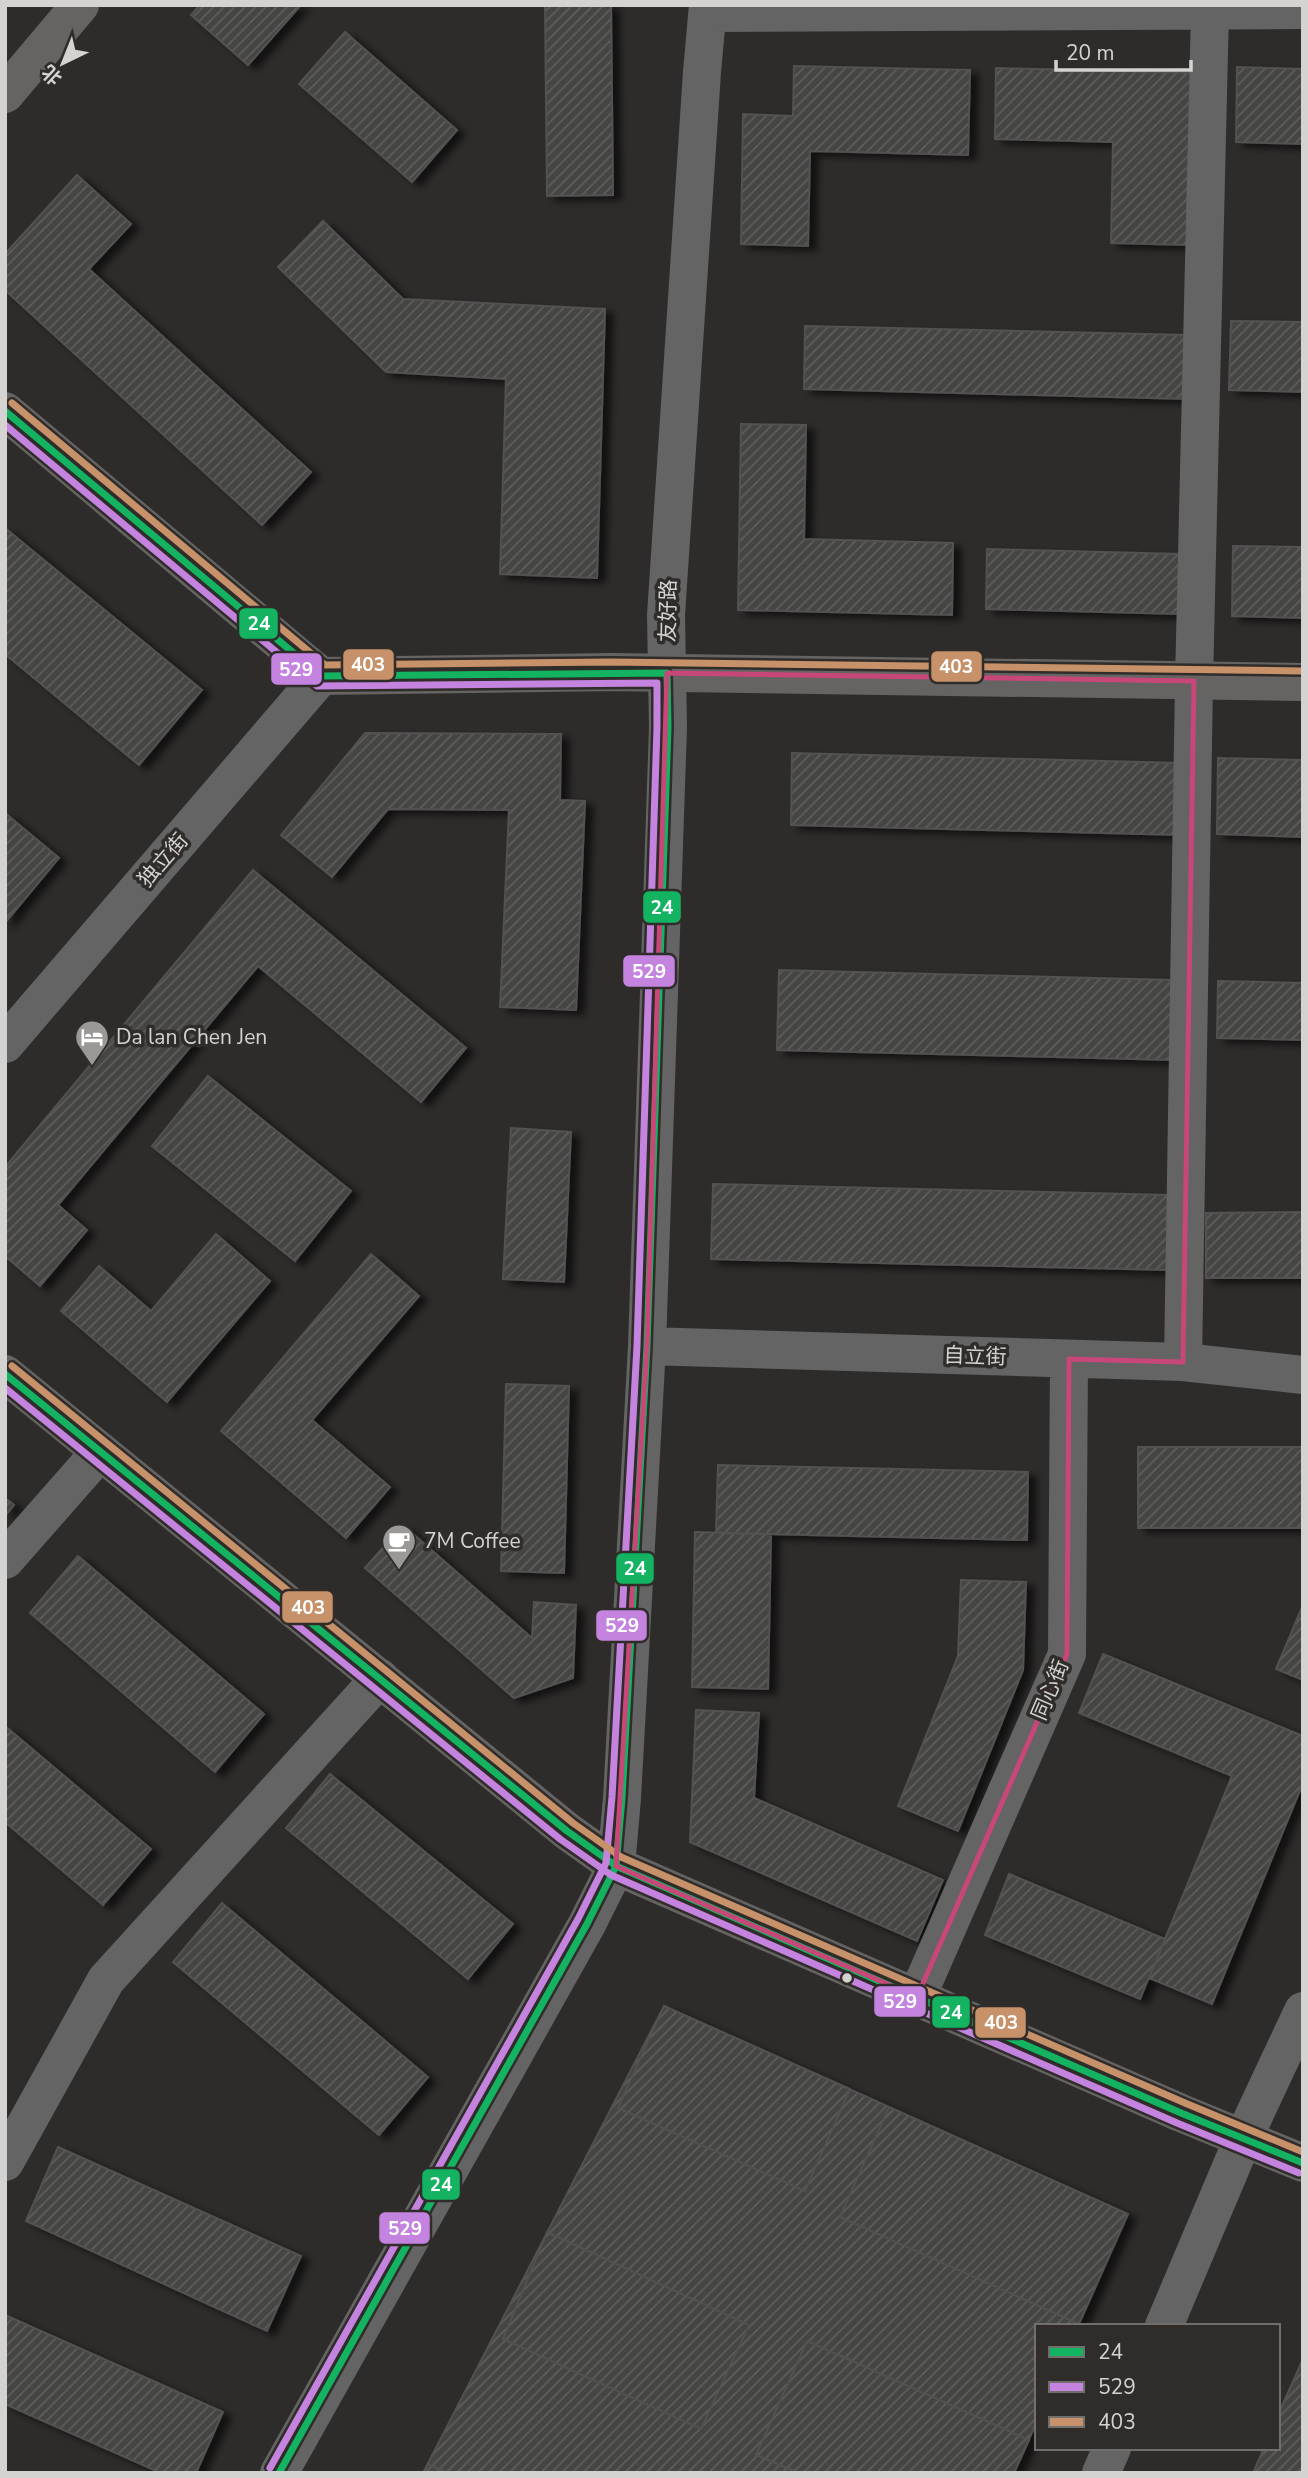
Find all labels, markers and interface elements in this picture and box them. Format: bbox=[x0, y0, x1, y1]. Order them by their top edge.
north arrow bbox=[28, 28, 98, 98]
scale bar bbox=[1056, 28, 1191, 72]
text: 20 m bbox=[1066, 39, 1115, 67]
text: 北 bbox=[36, 59, 68, 91]
street label: 友好路 bbox=[653, 579, 683, 643]
line badge: 24 bbox=[238, 607, 279, 640]
text: 24 bbox=[248, 611, 270, 637]
line badge: 403 bbox=[342, 648, 395, 681]
line badge: 403 bbox=[930, 650, 983, 683]
line badge: 529 bbox=[270, 652, 323, 686]
text: 403 bbox=[351, 652, 385, 678]
text: 403 bbox=[939, 654, 973, 680]
text: 529 bbox=[279, 657, 313, 683]
street label: 独立街 bbox=[132, 827, 194, 893]
line badge: 24 bbox=[642, 890, 682, 924]
text: 24 bbox=[651, 895, 673, 921]
line badge: 529 bbox=[622, 954, 676, 988]
text: 529 bbox=[632, 959, 666, 985]
hotel icon: Da lan Chen Jen bbox=[73, 1018, 111, 1067]
place label: Da lan Chen Jen bbox=[116, 1023, 267, 1051]
street label: 自立街 bbox=[943, 1341, 1007, 1371]
cafe icon: 7M Coffee bbox=[380, 1522, 418, 1571]
place label: 7M Coffee bbox=[424, 1527, 521, 1555]
line badge: 24 bbox=[615, 1552, 655, 1585]
text: 24 bbox=[624, 1556, 646, 1582]
line badge: 403 bbox=[281, 1590, 334, 1624]
text: 403 bbox=[291, 1595, 325, 1621]
line badge: 529 bbox=[595, 1609, 648, 1642]
text: 529 bbox=[605, 1613, 639, 1639]
street label: 同心街 bbox=[1025, 1656, 1075, 1724]
unlabelled marker bbox=[840, 1971, 854, 1985]
line badge: 529 bbox=[873, 1985, 927, 2018]
text: 529 bbox=[883, 1989, 917, 2015]
line badge: 24 bbox=[931, 1995, 971, 2029]
text: 24 bbox=[940, 2000, 962, 2026]
line badge: 403 bbox=[974, 2006, 1027, 2039]
text: 403 bbox=[984, 2010, 1018, 2036]
line badge: 24 bbox=[421, 2168, 461, 2201]
text: 24 bbox=[430, 2172, 452, 2198]
line badge: 529 bbox=[378, 2211, 431, 2245]
text: 529 bbox=[388, 2216, 422, 2242]
legend bbox=[1035, 2324, 1280, 2450]
text: 24 bbox=[1098, 2338, 1123, 2366]
text: 529 bbox=[1098, 2373, 1136, 2401]
text: 403 bbox=[1098, 2408, 1136, 2436]

